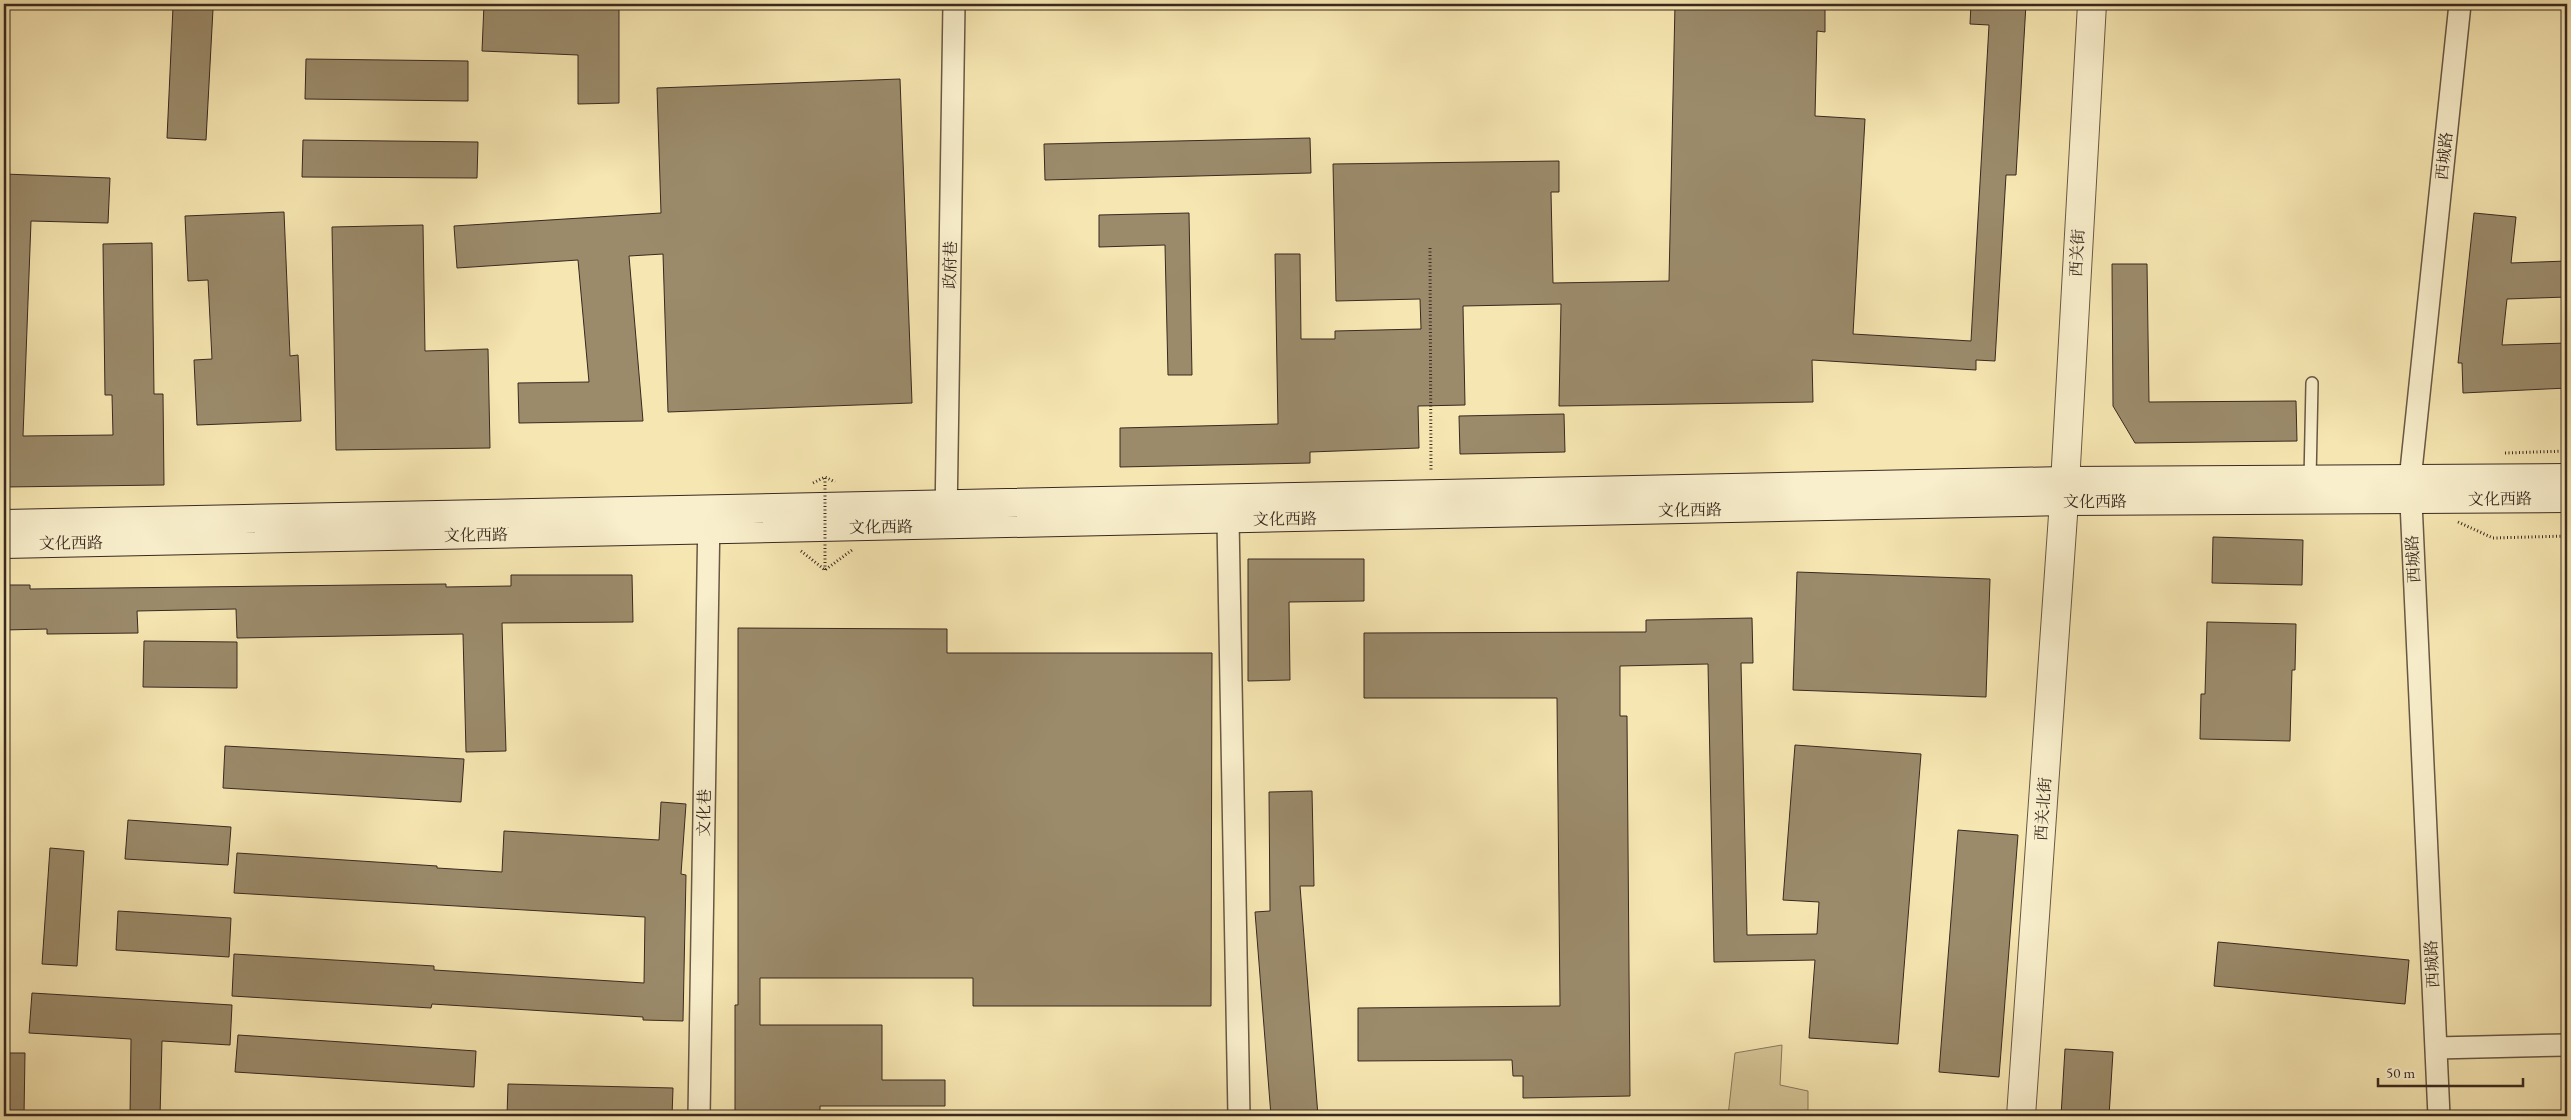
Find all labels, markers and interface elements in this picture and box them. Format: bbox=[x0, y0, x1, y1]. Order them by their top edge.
street label: 西城路 bbox=[2431, 131, 2457, 181]
street label: 西关街 bbox=[2065, 228, 2089, 278]
street label: 政府巷 bbox=[939, 241, 961, 289]
street label: 文化西路 bbox=[2468, 488, 2532, 510]
street label: 文化西路 bbox=[2063, 491, 2127, 512]
street label: 文化西路 bbox=[1658, 499, 1722, 521]
street label: 文化西路 bbox=[1253, 508, 1317, 530]
street label: 文化西路 bbox=[849, 516, 913, 538]
street label: 文化西路 bbox=[444, 524, 508, 546]
street label: 文化西路 bbox=[39, 532, 103, 554]
street label: 西城路 bbox=[2401, 534, 2425, 584]
street label: 西关北街 bbox=[2030, 776, 2056, 842]
street label: 文化巷 bbox=[693, 789, 715, 837]
street label: 西城路 bbox=[2420, 939, 2444, 989]
scale bar bbox=[2378, 1055, 2524, 1087]
text: 50 m bbox=[2386, 1063, 2415, 1082]

